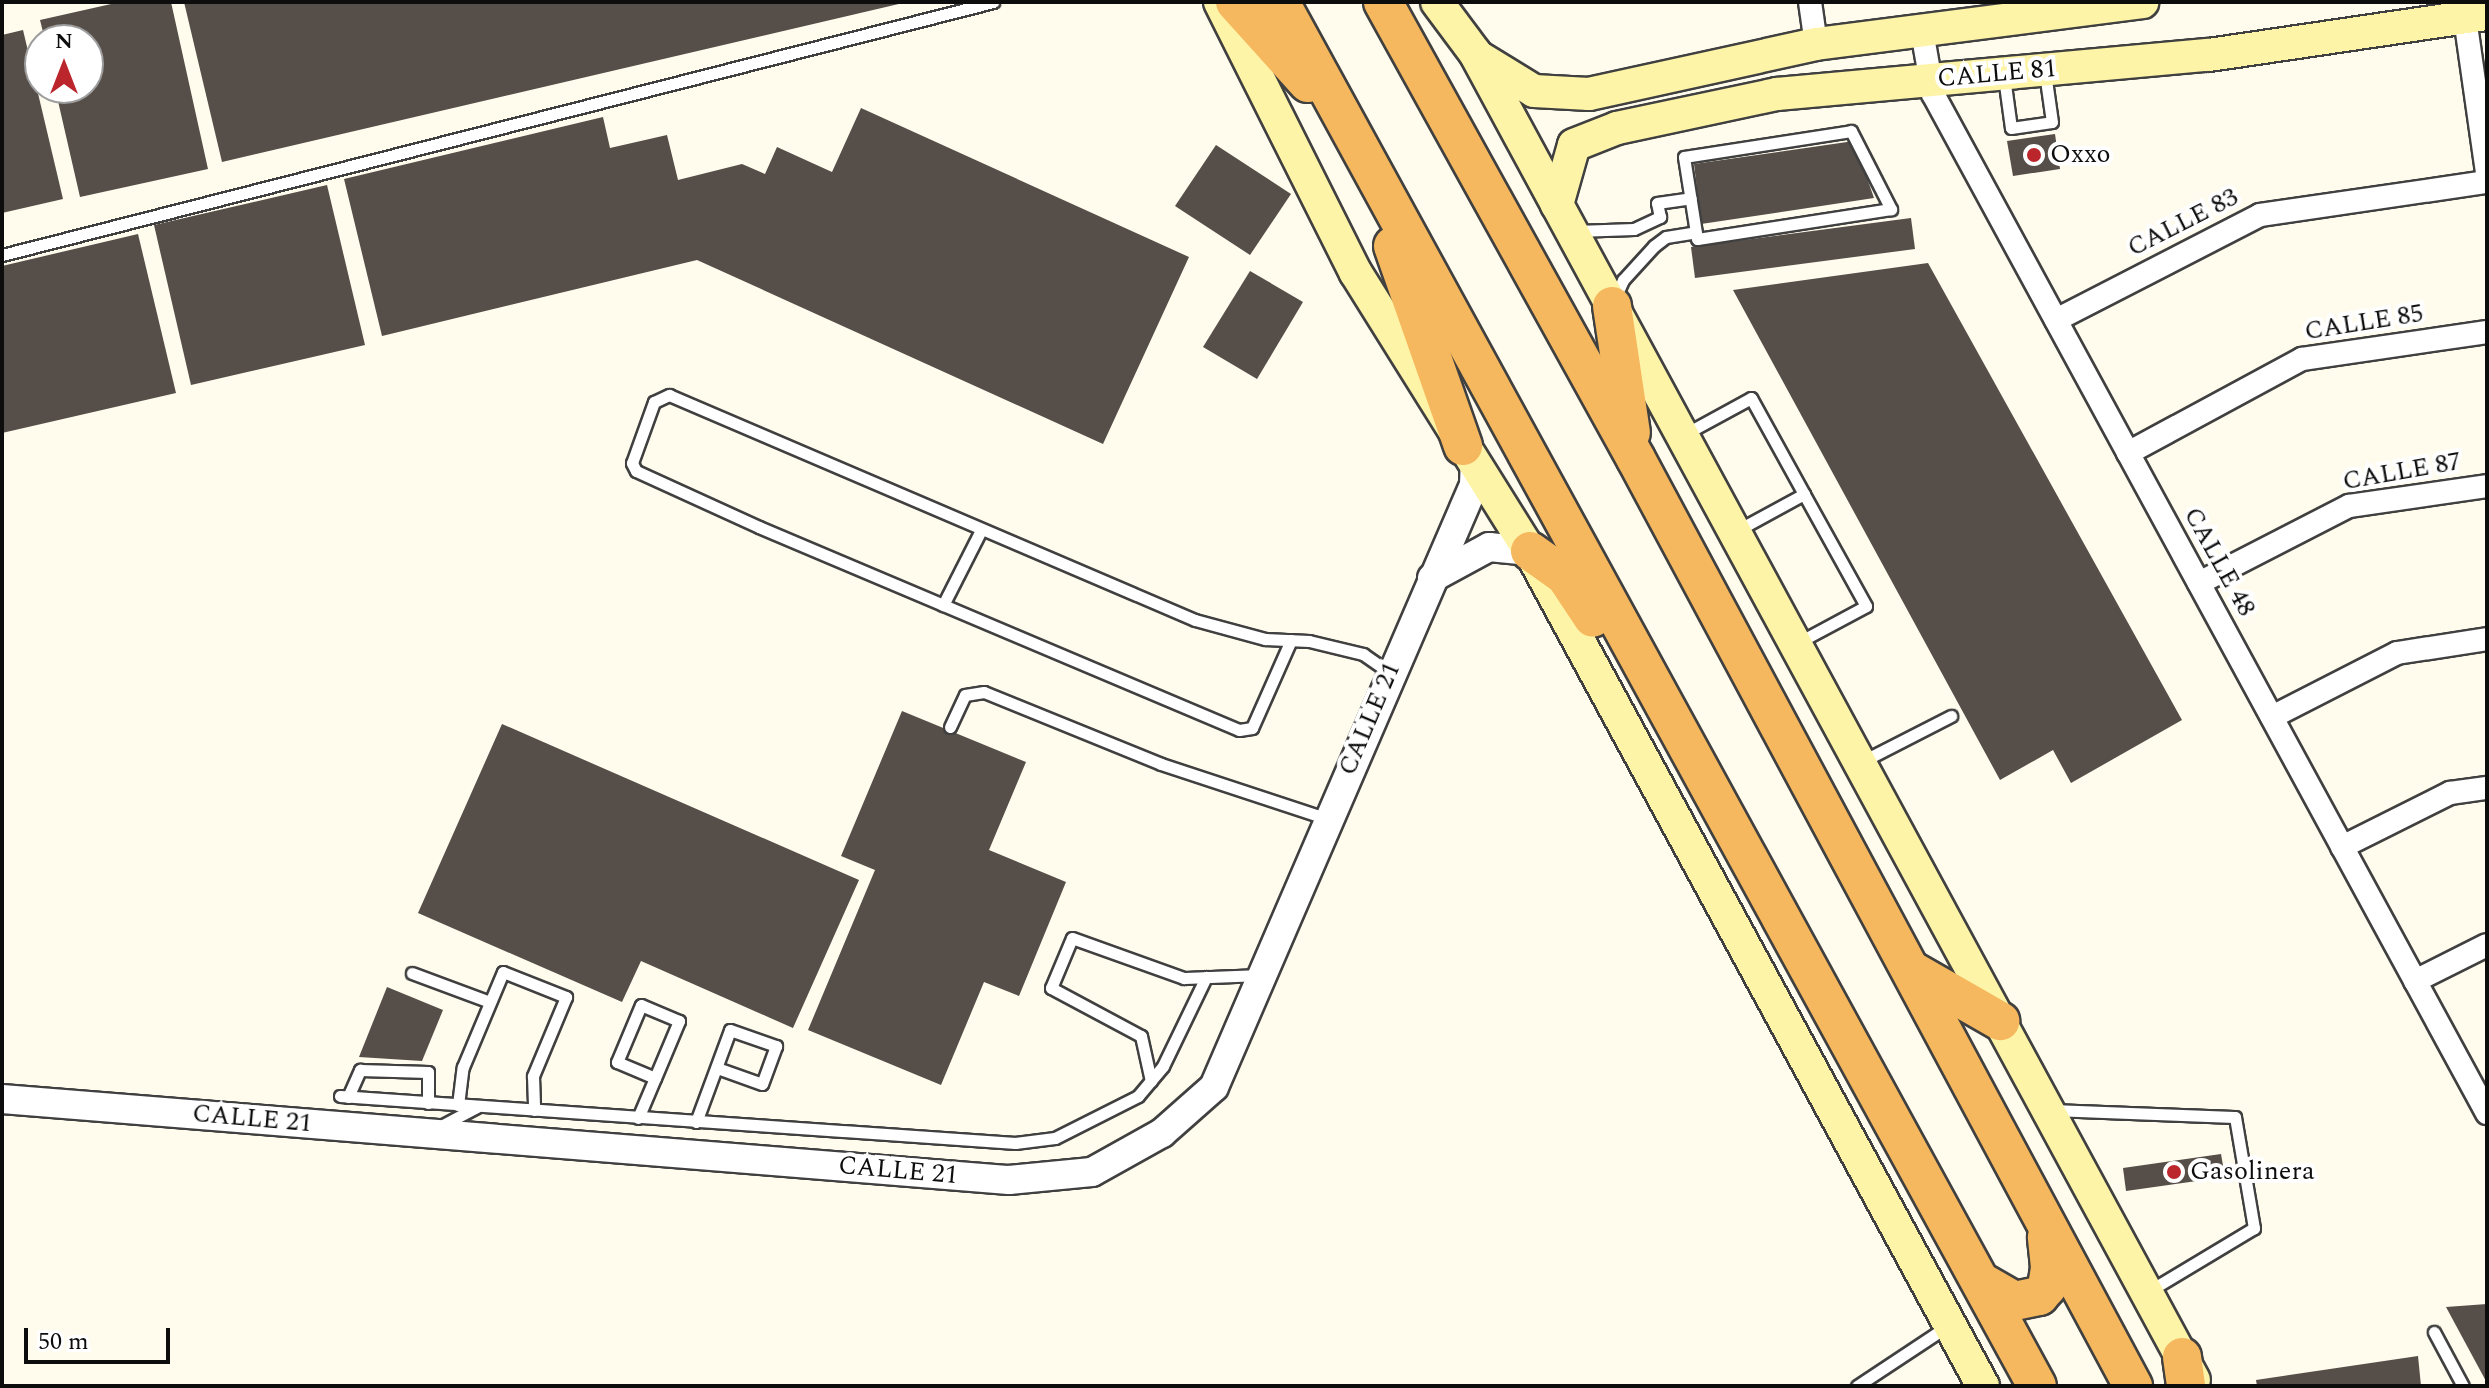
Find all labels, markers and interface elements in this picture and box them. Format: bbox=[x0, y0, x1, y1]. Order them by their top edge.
north arrow bbox=[24, 24, 104, 104]
text: N bbox=[55, 25, 73, 58]
street label: CALLE 81 bbox=[1936, 53, 2058, 95]
place label: Oxxo bbox=[2050, 139, 2111, 171]
marker: Oxxo bbox=[2025, 146, 2043, 164]
street label: CALLE 83 bbox=[2123, 182, 2243, 264]
street label: CALLE 85 bbox=[2302, 298, 2426, 348]
street label: CALLE 87 bbox=[2340, 446, 2464, 498]
street label: CALLE 48 bbox=[2176, 502, 2262, 622]
street label: CALLE 21 bbox=[1332, 658, 1408, 780]
street label: CALLE 21 bbox=[191, 1098, 313, 1140]
street label: CALLE 21 bbox=[837, 1150, 959, 1192]
place label: Gasolinera bbox=[2190, 1156, 2315, 1188]
marker: Gasolinera bbox=[2165, 1163, 2183, 1181]
scale bar bbox=[28, 1312, 174, 1362]
text: 50 m bbox=[38, 1324, 89, 1360]

